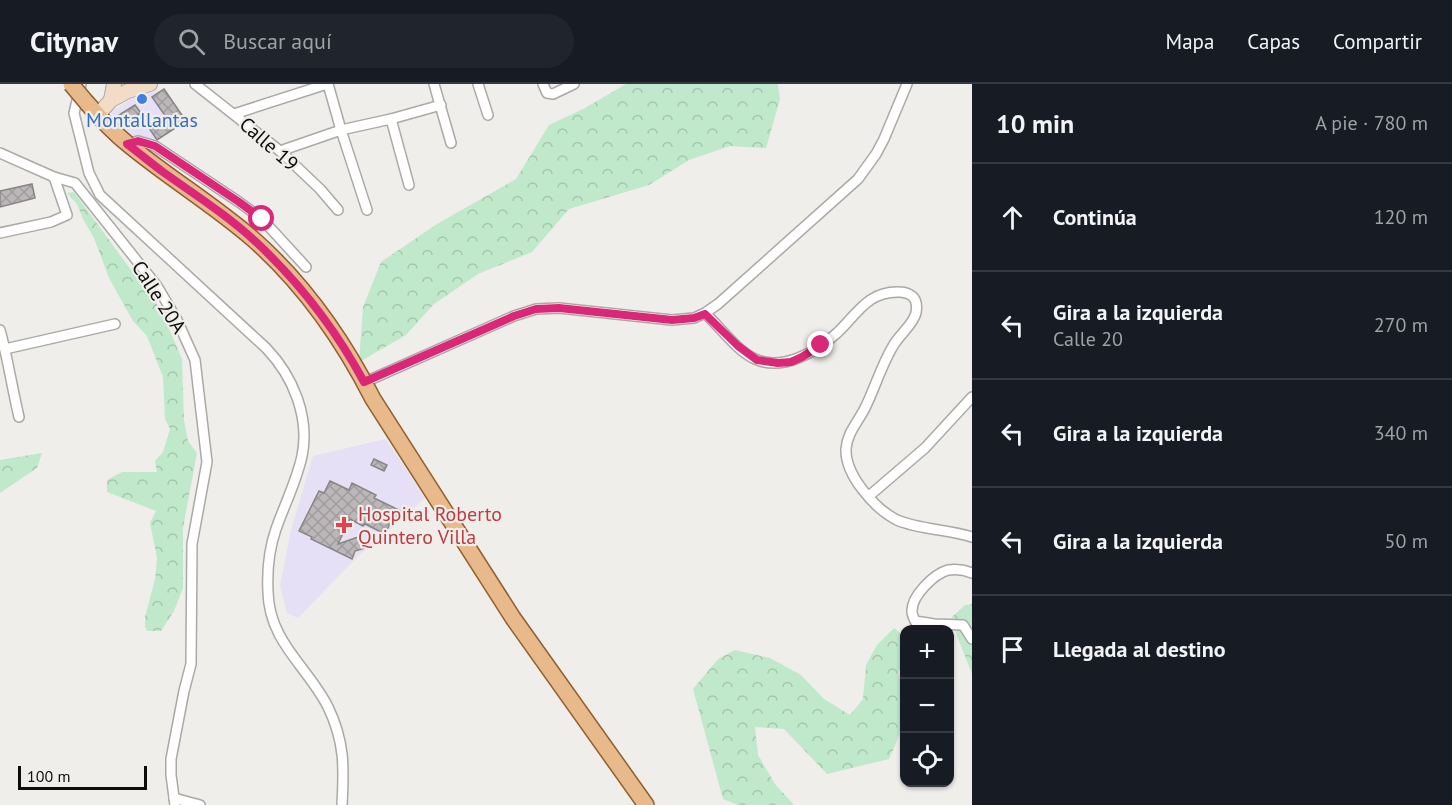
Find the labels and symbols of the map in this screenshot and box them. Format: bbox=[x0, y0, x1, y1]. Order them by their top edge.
marker: Montallantas bbox=[135, 92, 149, 106]
place label: Montallantas bbox=[86, 107, 198, 133]
street label: Calle 19 bbox=[234, 111, 304, 177]
route start bbox=[248, 205, 274, 231]
street label: Calle 20A bbox=[126, 256, 192, 339]
route end bbox=[807, 331, 833, 357]
place label: Hospital Roberto Quintero Villa bbox=[358, 501, 502, 550]
marker: Hospital Roberto Quintero Villa bbox=[335, 516, 353, 534]
scale bar bbox=[18, 763, 147, 790]

